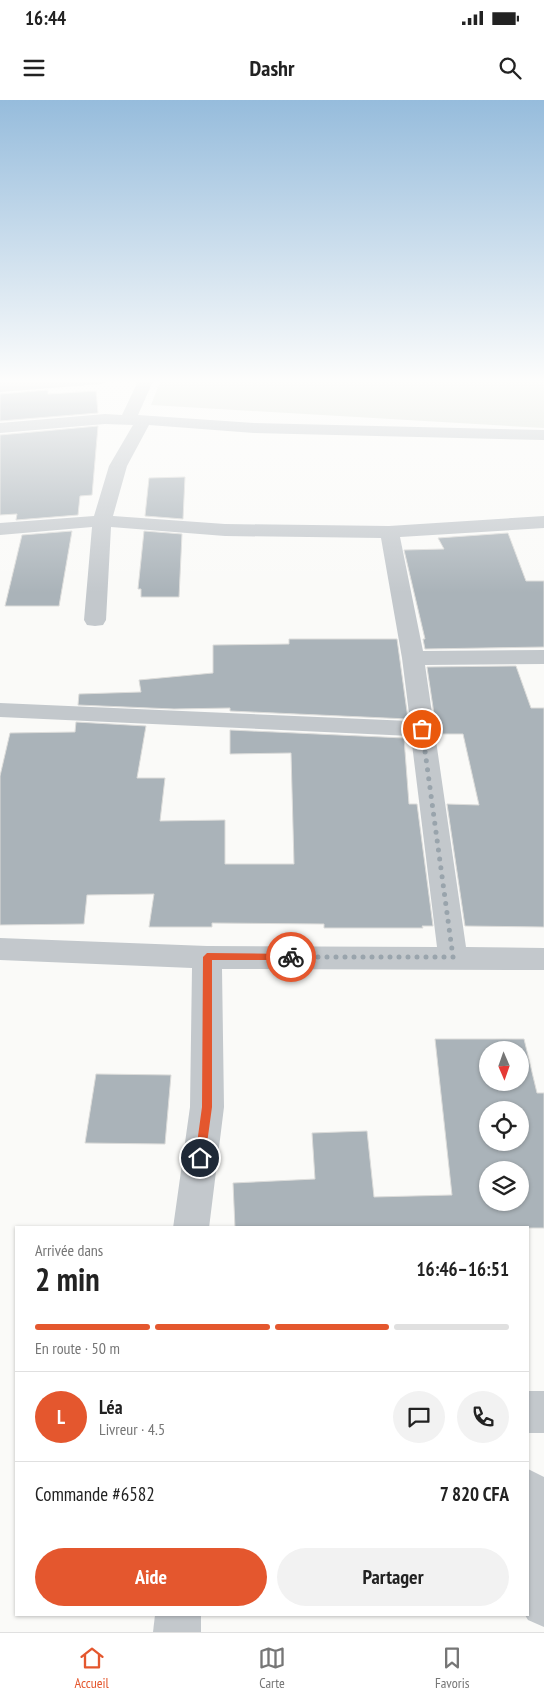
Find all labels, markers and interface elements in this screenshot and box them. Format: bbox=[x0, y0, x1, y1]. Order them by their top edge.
text: 16:44 bbox=[25, 6, 66, 30]
icon: menu bbox=[20, 54, 48, 82]
text: Dashr bbox=[250, 54, 294, 82]
icon: search bbox=[496, 54, 524, 82]
pin bbox=[401, 708, 443, 750]
icon: bag bbox=[408, 715, 436, 743]
courier bbox=[266, 932, 316, 982]
icon: bike bbox=[277, 943, 305, 971]
north arrow bbox=[479, 1041, 529, 1091]
map controls bbox=[479, 1041, 529, 1211]
button: locate bbox=[479, 1101, 529, 1151]
pin bbox=[179, 1137, 221, 1179]
icon: home bbox=[186, 1144, 214, 1172]
button: layers bbox=[479, 1161, 529, 1211]
text: Arrivée dans bbox=[35, 1240, 103, 1260]
text: 16:46–16:51 bbox=[416, 1257, 509, 1281]
text: 2 min bbox=[35, 1258, 100, 1300]
text: En route · 50 m bbox=[35, 1338, 120, 1358]
button: chat bbox=[393, 1391, 445, 1443]
button: phone bbox=[457, 1391, 509, 1443]
text: Léa bbox=[99, 1395, 123, 1419]
text: L bbox=[57, 1405, 65, 1429]
text: Livreur · 4.5 bbox=[99, 1419, 165, 1439]
text: Commande #6582 bbox=[35, 1482, 155, 1506]
text: 7 820 CFA bbox=[440, 1482, 509, 1506]
button: Aide bbox=[35, 1548, 267, 1606]
button: Partager bbox=[277, 1548, 509, 1606]
tab: Accueil bbox=[75, 1644, 109, 1692]
tab: Carte bbox=[258, 1644, 286, 1692]
tab: Favoris bbox=[435, 1644, 469, 1692]

